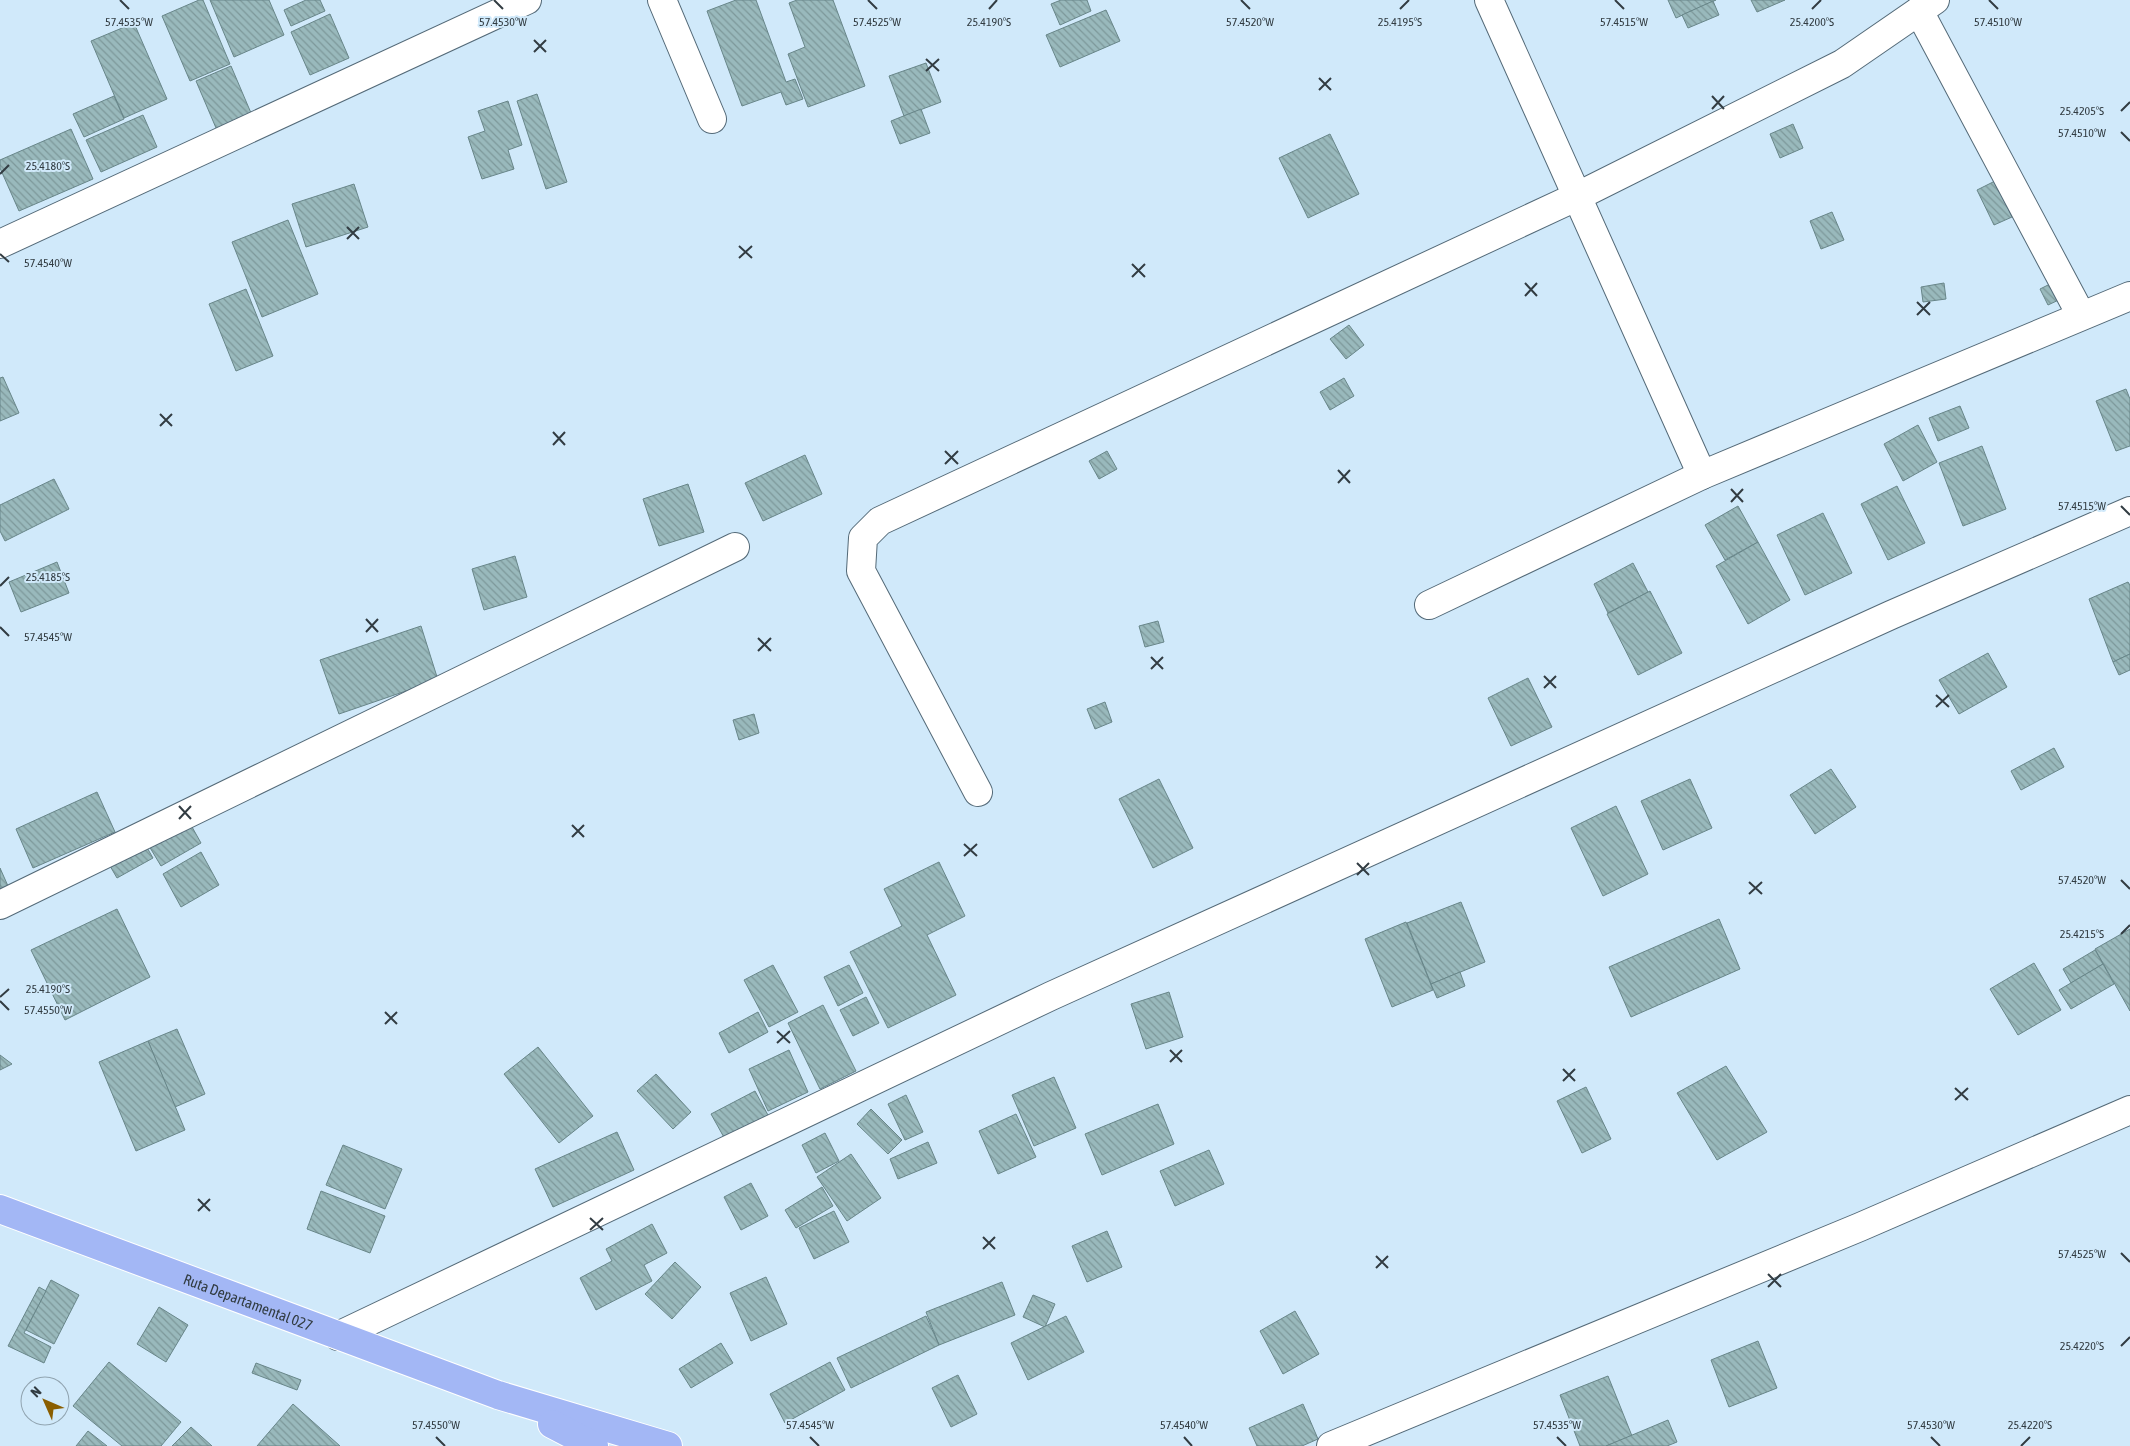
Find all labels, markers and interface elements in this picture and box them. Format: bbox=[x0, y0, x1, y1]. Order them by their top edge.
text: 57.4535°W bbox=[105, 15, 153, 29]
text: 57.4530°W bbox=[479, 15, 527, 29]
text: 57.4525°W bbox=[853, 15, 901, 29]
text: 25.4190°S bbox=[967, 15, 1011, 29]
text: 57.4520°W bbox=[1226, 15, 1274, 29]
text: 25.4195°S bbox=[1378, 15, 1422, 29]
text: 57.4515°W bbox=[1600, 15, 1648, 29]
text: 25.4200°S bbox=[1790, 15, 1834, 29]
text: 57.4510°W bbox=[1974, 15, 2022, 29]
text: 25.4205°S bbox=[2060, 104, 2104, 118]
text: 57.4510°W bbox=[2058, 126, 2106, 140]
text: 25.4180°S bbox=[26, 159, 70, 173]
text: 57.4540°W bbox=[24, 256, 72, 270]
text: 57.4515°W bbox=[2058, 499, 2106, 513]
text: 25.4185°S bbox=[26, 570, 70, 584]
text: 57.4545°W bbox=[24, 630, 72, 644]
text: 57.4520°W bbox=[2058, 873, 2106, 887]
text: 25.4215°S bbox=[2060, 927, 2104, 941]
text: 25.4190°S bbox=[26, 982, 70, 996]
text: 57.4550°W bbox=[24, 1003, 72, 1017]
text: 57.4525°W bbox=[2058, 1247, 2106, 1261]
street label: Ruta Departamental 027 bbox=[181, 1270, 315, 1334]
text: 25.4220°S bbox=[2060, 1339, 2104, 1353]
north arrow bbox=[20, 1376, 70, 1426]
text: N bbox=[27, 1383, 44, 1400]
text: 57.4550°W bbox=[412, 1418, 460, 1432]
text: 57.4545°W bbox=[786, 1418, 834, 1432]
text: 57.4540°W bbox=[1160, 1418, 1208, 1432]
text: 57.4535°W bbox=[1533, 1418, 1581, 1432]
text: 57.4530°W bbox=[1907, 1418, 1955, 1432]
text: 25.4220°S bbox=[2008, 1418, 2052, 1432]

